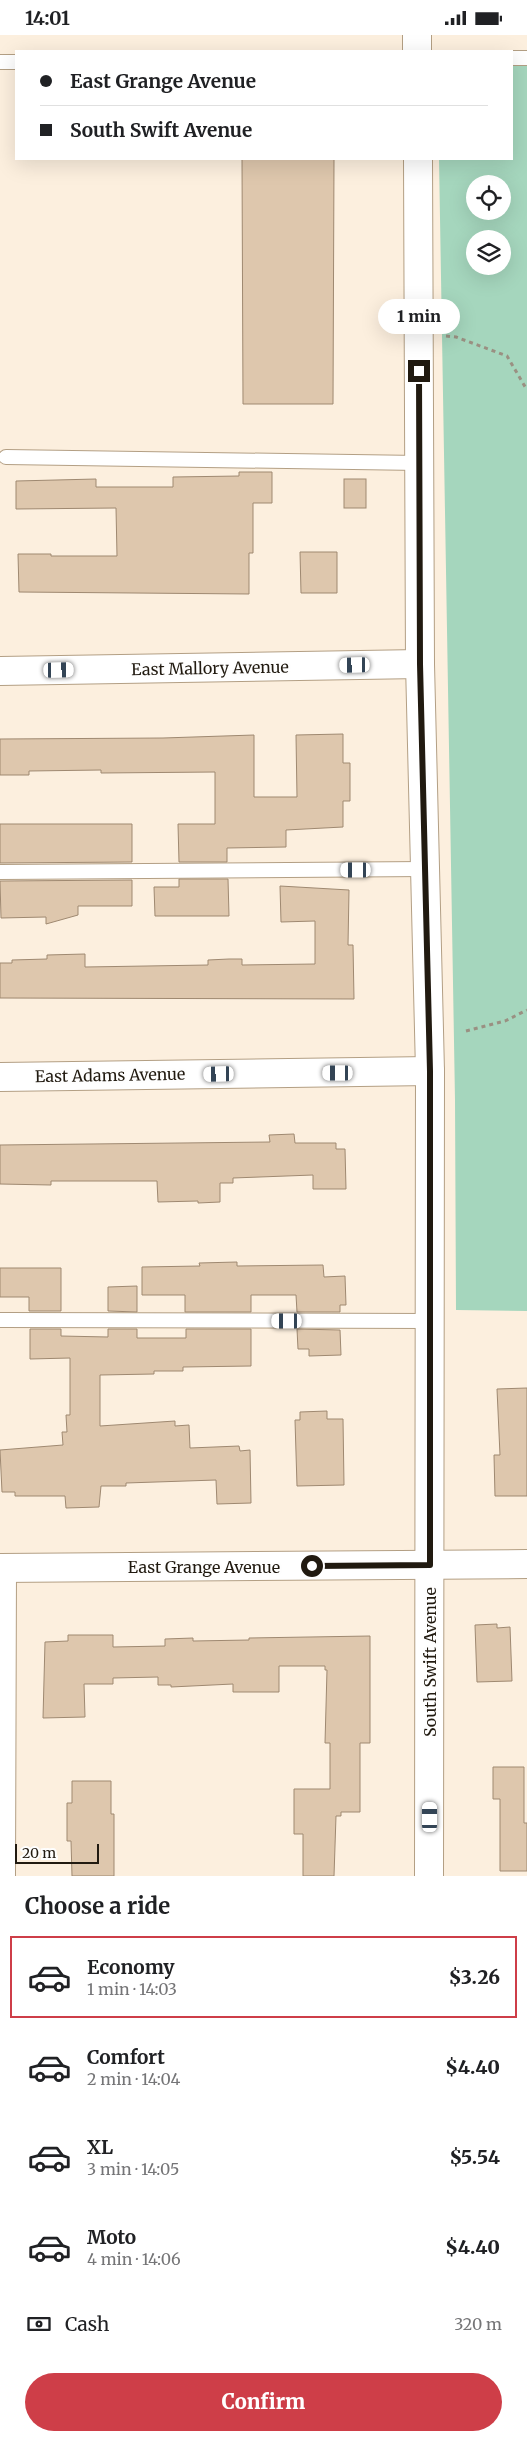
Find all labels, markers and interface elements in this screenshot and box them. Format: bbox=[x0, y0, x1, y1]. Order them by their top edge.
text: 14:01 bbox=[25, 6, 70, 30]
text: East Grange Avenue bbox=[70, 69, 256, 93]
text: South Swift Avenue bbox=[70, 118, 252, 142]
map controls bbox=[466, 175, 511, 275]
button: locate bbox=[466, 175, 511, 220]
button: layers bbox=[466, 230, 511, 275]
callout: 1 min bbox=[378, 299, 460, 333]
text: 1 min bbox=[397, 306, 441, 326]
route end bbox=[408, 360, 430, 382]
street label: East Mallory Avenue bbox=[131, 657, 289, 679]
car bbox=[339, 657, 370, 673]
car bbox=[43, 662, 74, 678]
car bbox=[341, 863, 371, 878]
street label: East Adams Avenue bbox=[35, 1064, 185, 1086]
car bbox=[203, 1066, 234, 1082]
car bbox=[323, 1066, 353, 1081]
car bbox=[272, 1314, 302, 1329]
route start bbox=[301, 1555, 323, 1577]
street label: East Grange Avenue bbox=[128, 1557, 280, 1577]
street label: South Swift Avenue bbox=[420, 1587, 440, 1737]
car bbox=[422, 1802, 437, 1832]
scale bar bbox=[15, 1841, 99, 1864]
text: 20 m bbox=[22, 1844, 56, 1862]
text: Choose a ride bbox=[25, 1892, 170, 1920]
icon: car bbox=[27, 1955, 72, 2000]
text: Economy bbox=[87, 1955, 175, 1979]
text: $3.26 bbox=[449, 1965, 500, 1989]
text: 1 min · 14:03 bbox=[87, 1979, 177, 1999]
icon: car bbox=[27, 2045, 72, 2090]
text: Comfort bbox=[87, 2045, 165, 2069]
text: $4.40 bbox=[445, 2055, 500, 2079]
text: 2 min · 14:04 bbox=[87, 2069, 180, 2089]
icon: car bbox=[27, 2135, 72, 2180]
text: XL bbox=[87, 2135, 113, 2159]
text: $5.54 bbox=[449, 2145, 500, 2169]
text: 3 min · 14:05 bbox=[87, 2159, 179, 2179]
icon: car bbox=[27, 2225, 72, 2270]
text: Moto bbox=[87, 2225, 136, 2249]
text: $4.40 bbox=[445, 2235, 500, 2259]
text: 4 min · 14:06 bbox=[87, 2249, 181, 2269]
icon: cash bbox=[25, 2310, 53, 2338]
text: Cash bbox=[65, 2312, 109, 2336]
text: 320 m bbox=[454, 2314, 502, 2334]
button: Confirm bbox=[25, 2373, 502, 2431]

